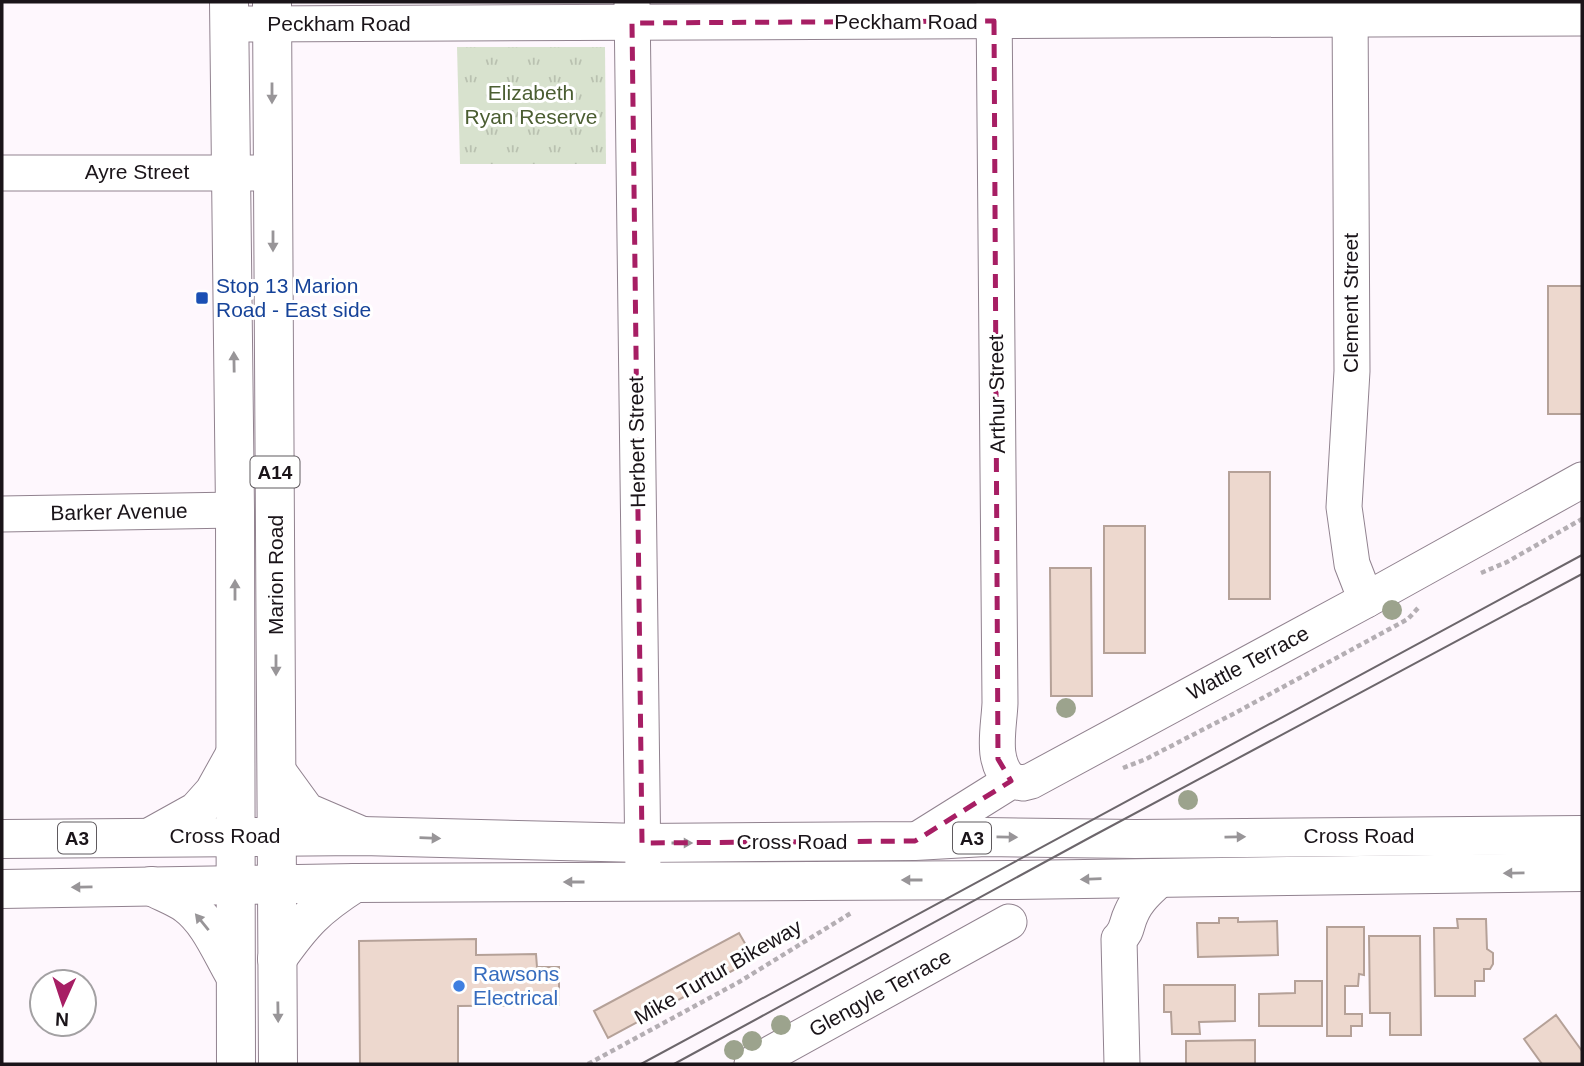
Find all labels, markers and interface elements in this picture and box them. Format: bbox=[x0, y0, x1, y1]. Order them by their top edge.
street label: Peckham Road bbox=[834, 10, 978, 33]
street label: Peckham Road bbox=[267, 12, 411, 35]
park label: Elizabeth Ryan Reserve bbox=[464, 81, 598, 128]
one-way arrow bbox=[267, 82, 278, 104]
street label: Ayre Street bbox=[85, 160, 189, 183]
one-way arrow bbox=[267, 231, 279, 253]
street label: Clement Street bbox=[1339, 233, 1362, 373]
place label: Stop 13 Marion Road - East side bbox=[216, 274, 371, 321]
marker: Stop 13 Marion Road - East side bbox=[194, 290, 210, 306]
street label: Arthur Street bbox=[984, 334, 1009, 454]
one-way arrow bbox=[228, 351, 240, 373]
street label: Herbert Street bbox=[624, 376, 649, 508]
road number: A14 bbox=[250, 457, 300, 488]
street label: Barker Avenue bbox=[50, 499, 188, 524]
street label: Marion Road bbox=[264, 515, 287, 635]
one-way arrow bbox=[229, 578, 241, 600]
street label: Wattle Terrace bbox=[1183, 621, 1312, 704]
one-way arrow bbox=[270, 654, 282, 676]
road number: A3 bbox=[58, 822, 96, 853]
road number: A3 bbox=[953, 822, 991, 853]
street label: Cross Road bbox=[170, 824, 280, 847]
street label: Cross Road bbox=[1304, 824, 1414, 847]
street label: Cross Road bbox=[737, 830, 847, 853]
one-way arrow bbox=[419, 832, 441, 843]
one-way arrow bbox=[997, 832, 1019, 843]
one-way arrow bbox=[1224, 832, 1246, 843]
one-way arrow bbox=[671, 837, 693, 849]
one-way arrow bbox=[1503, 867, 1525, 879]
one-way arrow bbox=[1079, 873, 1101, 884]
one-way arrow bbox=[900, 874, 922, 886]
one-way arrow bbox=[563, 876, 585, 888]
one-way arrow bbox=[71, 881, 93, 893]
one-way arrow bbox=[195, 913, 210, 930]
street label: Mike Turtur Bikeway bbox=[630, 914, 806, 1029]
street label: Glengyle Terrace bbox=[805, 944, 955, 1041]
place label: Rawsons Electrical bbox=[473, 962, 559, 1009]
north arrow bbox=[28, 968, 98, 1038]
marker: Rawsons Electrical bbox=[451, 978, 467, 994]
one-way arrow bbox=[272, 1001, 284, 1023]
text: N bbox=[55, 1009, 70, 1030]

